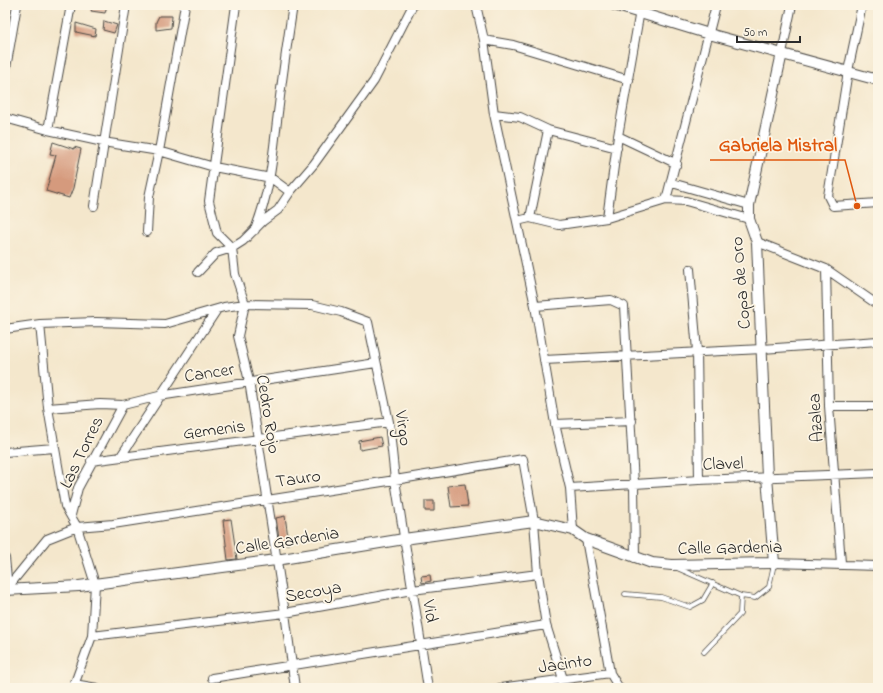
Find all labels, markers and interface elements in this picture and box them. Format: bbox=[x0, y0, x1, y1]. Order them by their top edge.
scale bar bbox=[737, 18, 800, 44]
text: 50 m bbox=[743, 24, 767, 42]
callout: Gabriela Mistral bbox=[710, 129, 845, 160]
text: Gabriela Mistral bbox=[719, 133, 837, 160]
street label: Copa de Oro bbox=[725, 236, 759, 330]
street label: Cancer bbox=[183, 357, 237, 391]
street label: Cedro Rojo bbox=[248, 373, 286, 456]
street label: Azalea bbox=[802, 392, 832, 443]
street label: Virgo bbox=[386, 408, 417, 448]
street label: Las Torres bbox=[54, 412, 111, 493]
street label: Gemenis bbox=[182, 414, 247, 448]
street label: Clavel bbox=[702, 451, 744, 479]
street label: Tauro bbox=[274, 464, 322, 496]
street label: Calle Gardenia bbox=[234, 521, 341, 563]
street label: Calle Gardenia bbox=[677, 535, 783, 563]
street label: Secoya bbox=[283, 575, 344, 611]
street label: Vid bbox=[414, 597, 444, 625]
street label: Jacinto bbox=[537, 648, 594, 682]

